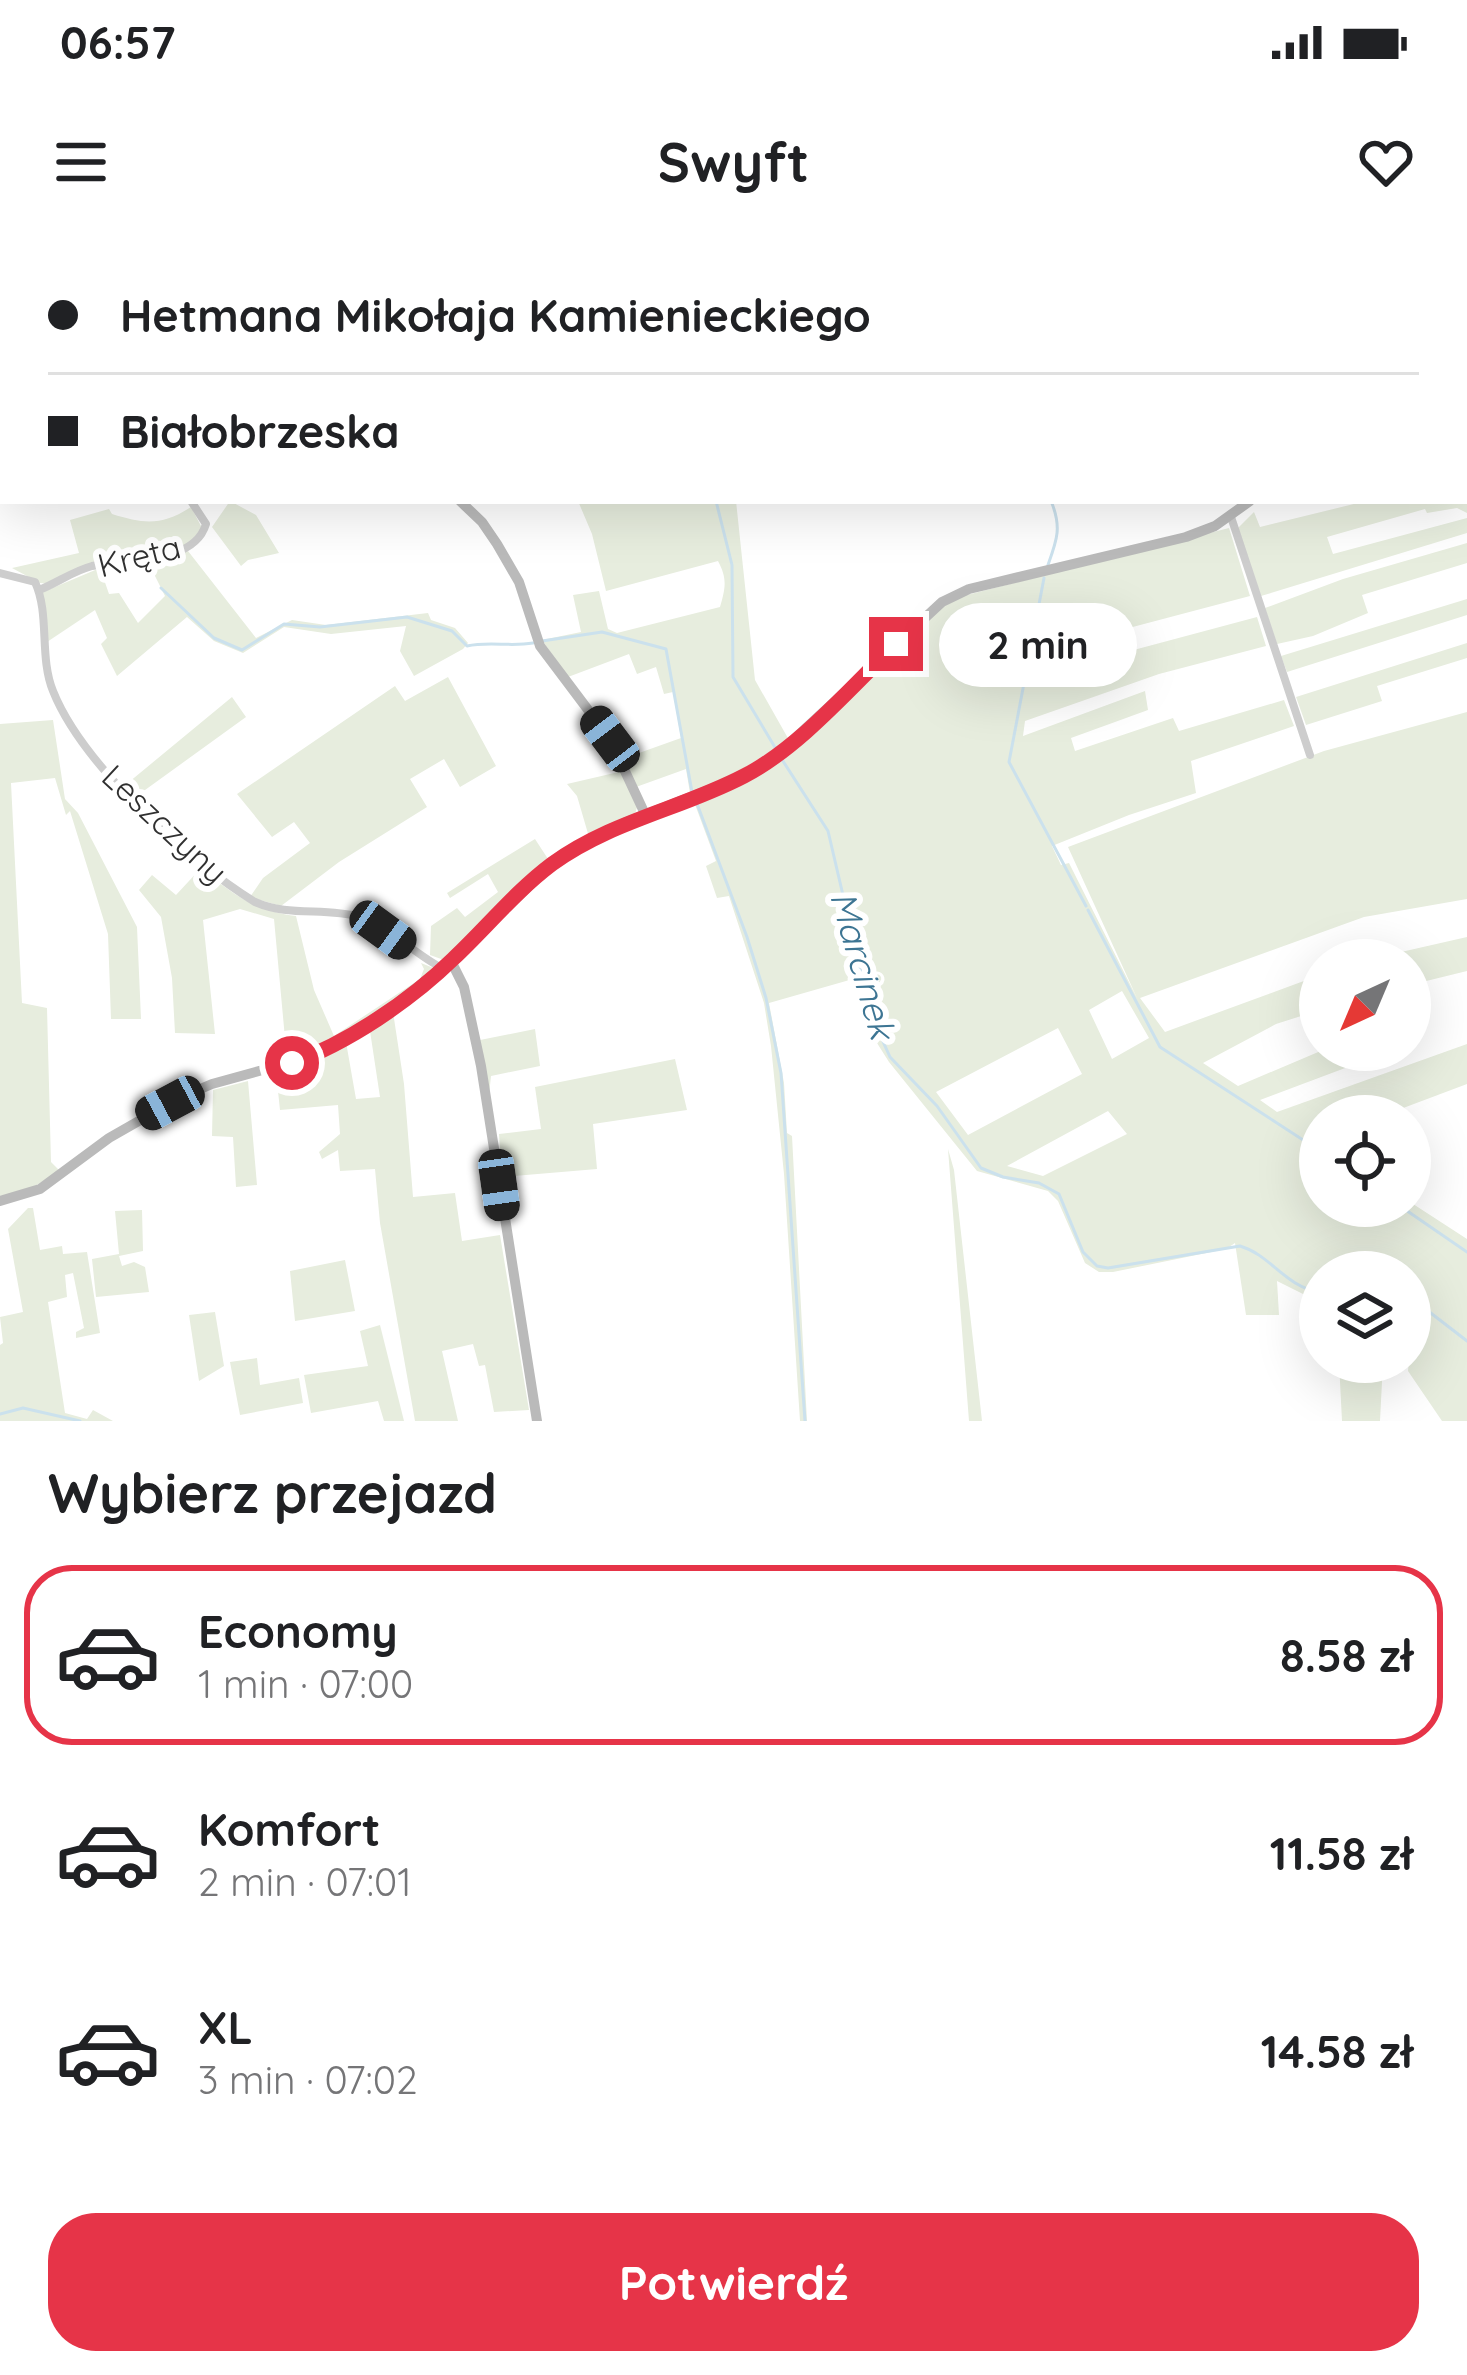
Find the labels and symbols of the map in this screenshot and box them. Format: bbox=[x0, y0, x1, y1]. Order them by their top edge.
street label: Kręta bbox=[93, 525, 185, 586]
callout: 2 min bbox=[938, 602, 1136, 686]
route end bbox=[869, 617, 923, 671]
car bbox=[574, 699, 646, 779]
street label: Leszczyny bbox=[94, 755, 237, 892]
water label: Marcinek bbox=[821, 886, 907, 1046]
car bbox=[343, 894, 423, 966]
north arrow bbox=[1299, 939, 1431, 1071]
route start bbox=[265, 1036, 319, 1090]
car bbox=[130, 1070, 210, 1136]
car bbox=[476, 1147, 522, 1223]

